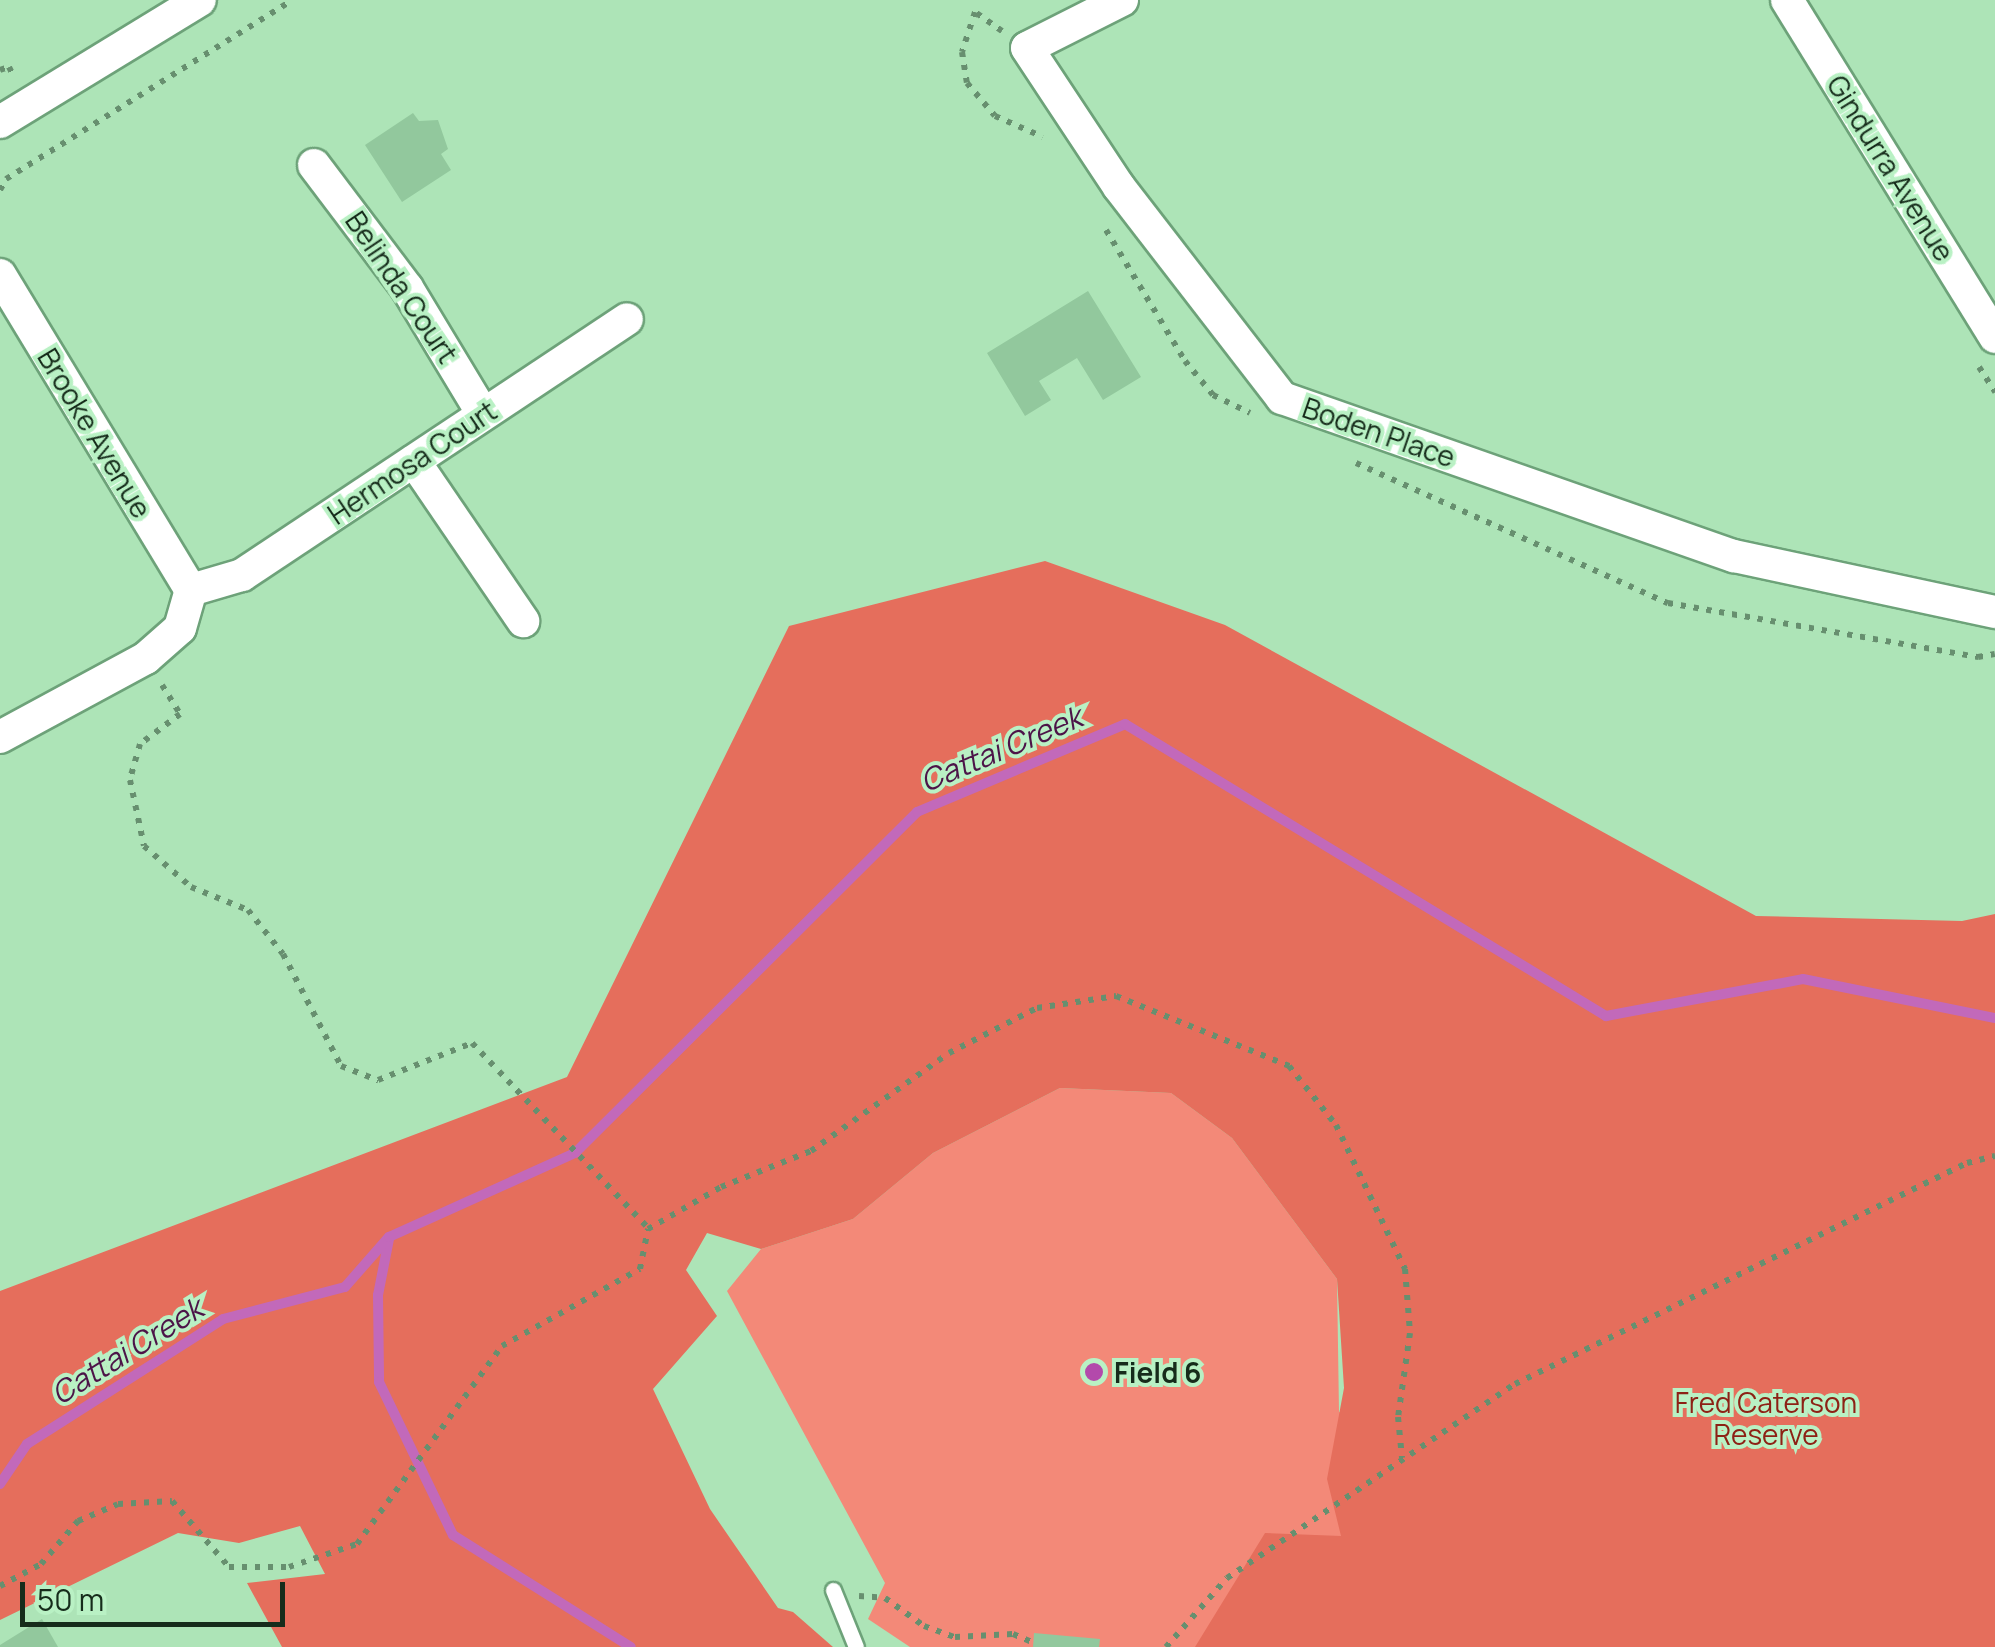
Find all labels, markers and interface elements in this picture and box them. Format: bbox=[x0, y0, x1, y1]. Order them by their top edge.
street label: Gindurra Avenue bbox=[1820, 69, 1962, 267]
street label: Belinda Court bbox=[339, 205, 465, 369]
street label: Brooke Avenue bbox=[31, 342, 159, 524]
street label: Boden Place bbox=[1298, 390, 1460, 474]
street label: Hermosa Court bbox=[321, 393, 503, 531]
water label: Cattai Creek bbox=[915, 699, 1087, 799]
water label: Cattai Creek bbox=[45, 1290, 209, 1412]
place label: Field 6 bbox=[1114, 1355, 1201, 1389]
marker: Field 6 bbox=[1083, 1361, 1105, 1383]
park label: Fred Caterson Reserve bbox=[1675, 1385, 1857, 1451]
scale bar bbox=[25, 1562, 290, 1624]
text: 50 m bbox=[37, 1579, 104, 1620]

